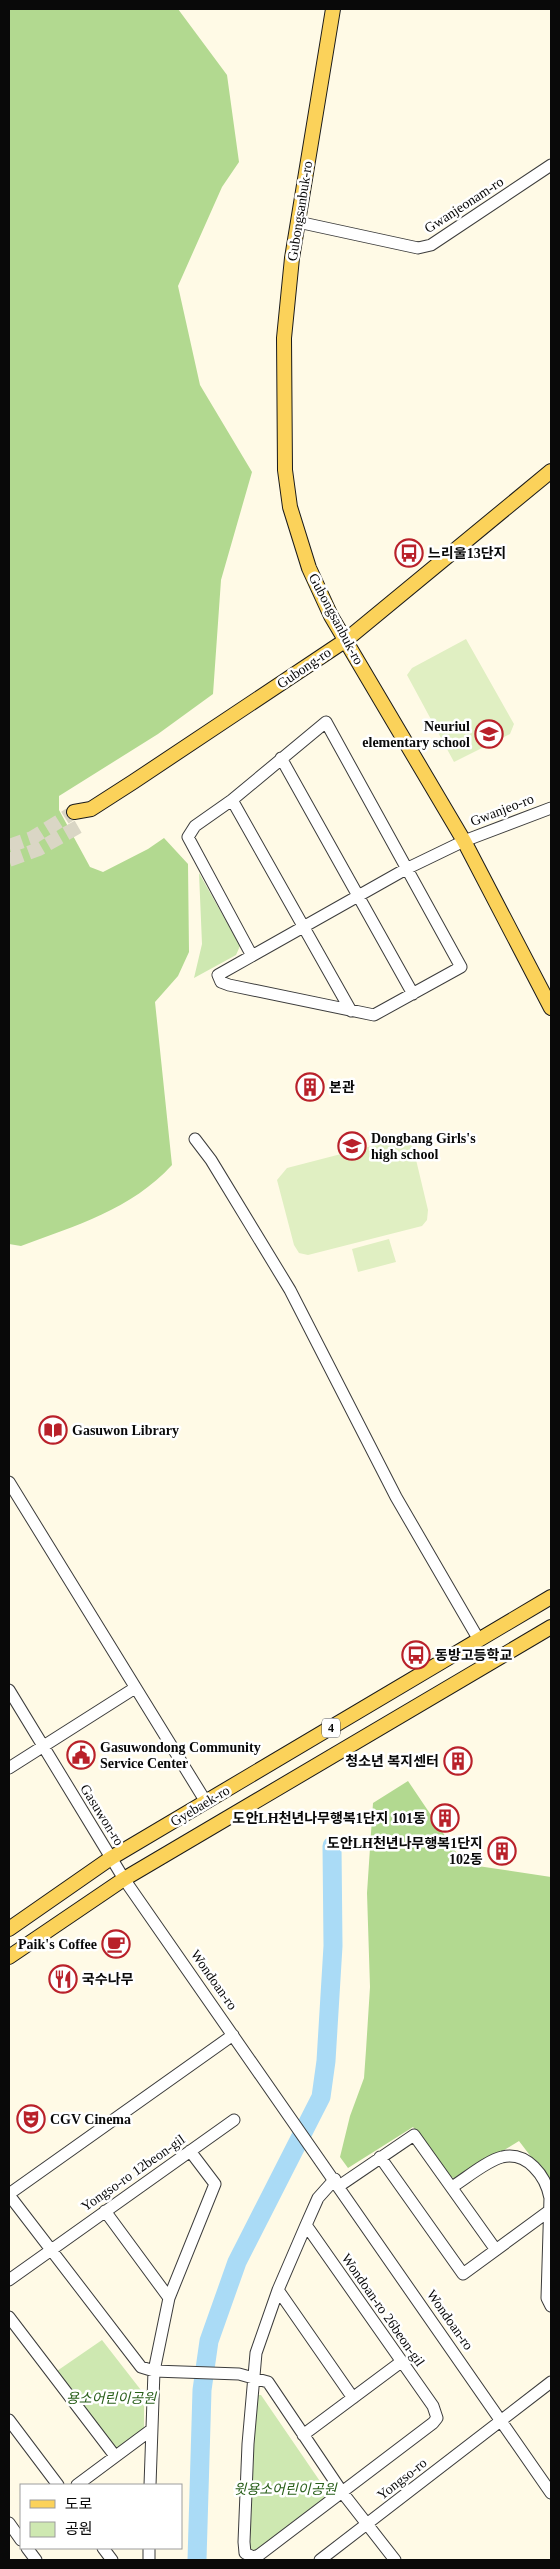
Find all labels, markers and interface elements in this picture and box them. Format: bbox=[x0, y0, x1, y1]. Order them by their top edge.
street label: Gubongsanbuk-ro bbox=[285, 160, 315, 262]
street label: Gwanjeonam-ro bbox=[422, 174, 506, 236]
bus stop icon: 느리울13단지 bbox=[394, 538, 424, 568]
place label: 느리울13단지 bbox=[428, 546, 506, 561]
street label: Gubongsanbuk-ro bbox=[306, 571, 366, 667]
street label: Gubong-ro bbox=[274, 645, 334, 691]
place label: Neuriul elementary school bbox=[362, 719, 470, 750]
school or university icon: Neuriul elementary school bbox=[474, 719, 504, 749]
street label: Gwanjeo-ro bbox=[468, 791, 536, 829]
building icon: 본관 bbox=[295, 1072, 325, 1102]
place label: 본관 bbox=[329, 1080, 355, 1095]
school or university icon: Dongbang Girls's high school bbox=[337, 1131, 367, 1161]
place label: Dongbang Girls's high school bbox=[371, 1131, 476, 1162]
library icon: Gasuwon Library bbox=[38, 1415, 68, 1445]
place label: Gasuwon Library bbox=[72, 1423, 179, 1438]
bus stop icon: 동방고등학교 bbox=[401, 1640, 431, 1670]
place label: 동방고등학교 bbox=[435, 1647, 512, 1663]
road number: 4 bbox=[322, 1719, 340, 1738]
public building icon: Gasuwondong Community Service Center bbox=[66, 1740, 96, 1770]
place label: Gasuwondong Community Service Center bbox=[100, 1740, 261, 1771]
building icon: 청소년 복지센터 bbox=[443, 1746, 473, 1776]
place label: 청소년 복지센터 bbox=[345, 1754, 439, 1769]
street label: Gasuwon-ro bbox=[77, 1782, 127, 1848]
street label: Gyebaek-ro bbox=[168, 1783, 232, 1829]
building icon: 도안LH천년나무행복1단지 101동 bbox=[430, 1803, 460, 1833]
place label: 도안LH천년나무행복1단지 101동 bbox=[233, 1810, 426, 1826]
place label: 도안LH천년나무행복1단지 102동 bbox=[327, 1835, 483, 1867]
building icon: 도안LH천년나무행복1단지 102동 bbox=[487, 1836, 517, 1866]
cafe icon: Paik's Coffee bbox=[101, 1929, 131, 1959]
place label: Paik's Coffee bbox=[18, 1937, 97, 1952]
street label: Wondoan-ro bbox=[188, 1947, 240, 2013]
restaurant icon: 국수나무 bbox=[48, 1964, 78, 1994]
place label: 국수나무 bbox=[82, 1972, 134, 1987]
theatre icon: CGV Cinema bbox=[16, 2104, 46, 2134]
place label: CGV Cinema bbox=[50, 2112, 131, 2127]
street label: Yongso-ro 12beon-gil bbox=[78, 2132, 188, 2214]
street label: Wondoan-ro 26beon-gil bbox=[338, 2251, 428, 2369]
street label: Wondoan-ro bbox=[424, 2287, 476, 2353]
park label: 용소어린이공원 bbox=[66, 2391, 157, 2406]
street label: Yongso-ro bbox=[374, 2455, 430, 2503]
park label: 윗용소어린이공원 bbox=[233, 2482, 338, 2497]
legend bbox=[20, 2484, 182, 2549]
text: 도로 bbox=[65, 2496, 93, 2512]
text: 공원 bbox=[65, 2521, 93, 2537]

